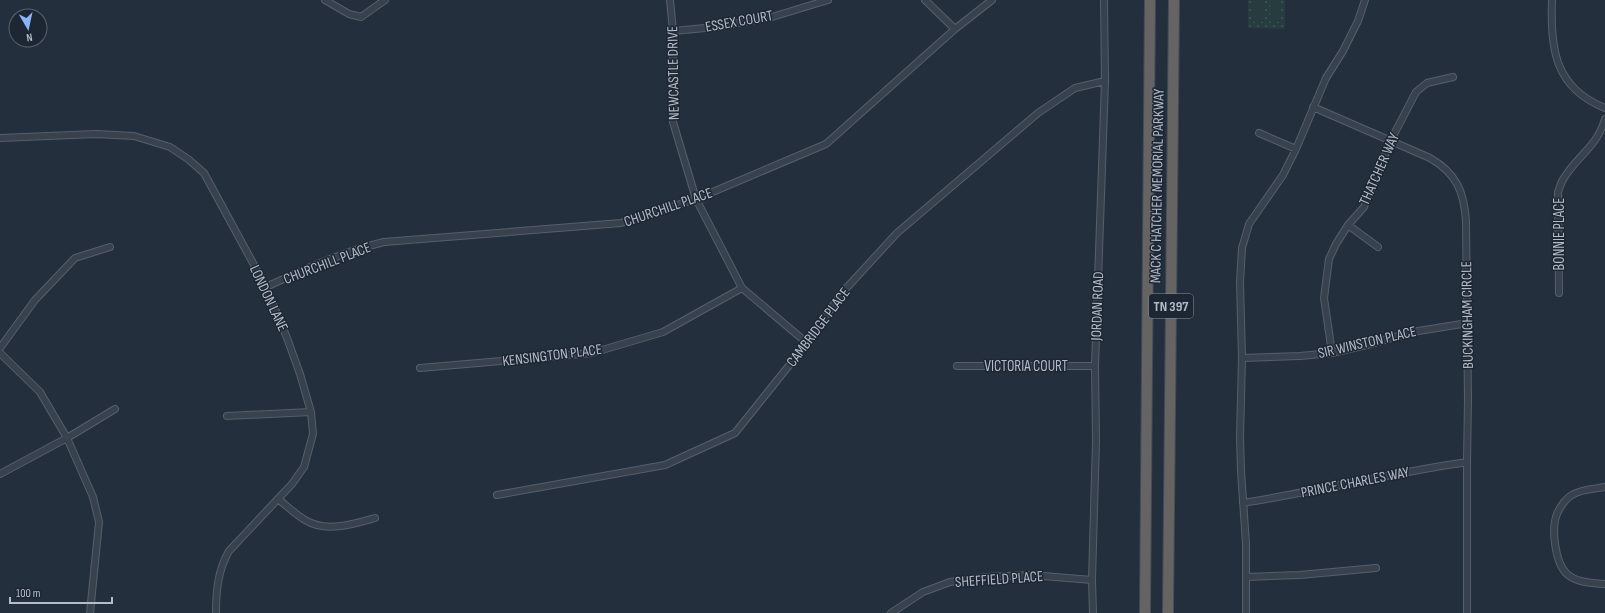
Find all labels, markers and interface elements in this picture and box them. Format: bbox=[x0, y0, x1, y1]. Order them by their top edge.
street label: ESSEX COURT bbox=[704, 6, 774, 37]
north arrow bbox=[8, 8, 48, 48]
street label: NEWCASTLE DRIVE bbox=[663, 26, 684, 120]
text: N bbox=[25, 31, 33, 44]
street label: MACK C HATCHER MEMORIAL PARKWAY bbox=[1146, 88, 1169, 283]
street label: THATCHER WAY bbox=[1355, 129, 1404, 208]
street label: CHURCHILL PLACE bbox=[621, 183, 715, 231]
street label: BONNIE PLACE bbox=[1550, 198, 1569, 270]
street label: CHURCHILL PLACE bbox=[281, 238, 374, 289]
street label: BUCKINGHAM CIRCLE bbox=[1457, 261, 1478, 369]
street label: LONDON LANE bbox=[245, 262, 292, 334]
street label: JORDAN ROAD bbox=[1087, 271, 1108, 342]
street label: CAMBRIDGE PLACE bbox=[782, 284, 854, 371]
road number: TN 397 bbox=[1149, 294, 1193, 318]
street label: SIR WINSTON PLACE bbox=[1316, 322, 1418, 363]
street label: KENSINGTON PLACE bbox=[501, 340, 603, 371]
street label: VICTORIA COURT bbox=[984, 357, 1068, 376]
street label: PRINCE CHARLES WAY bbox=[1299, 463, 1412, 502]
street label: SHEFFIELD PLACE bbox=[954, 567, 1044, 592]
scale bar bbox=[10, 579, 112, 605]
text: 100 m bbox=[16, 586, 41, 601]

